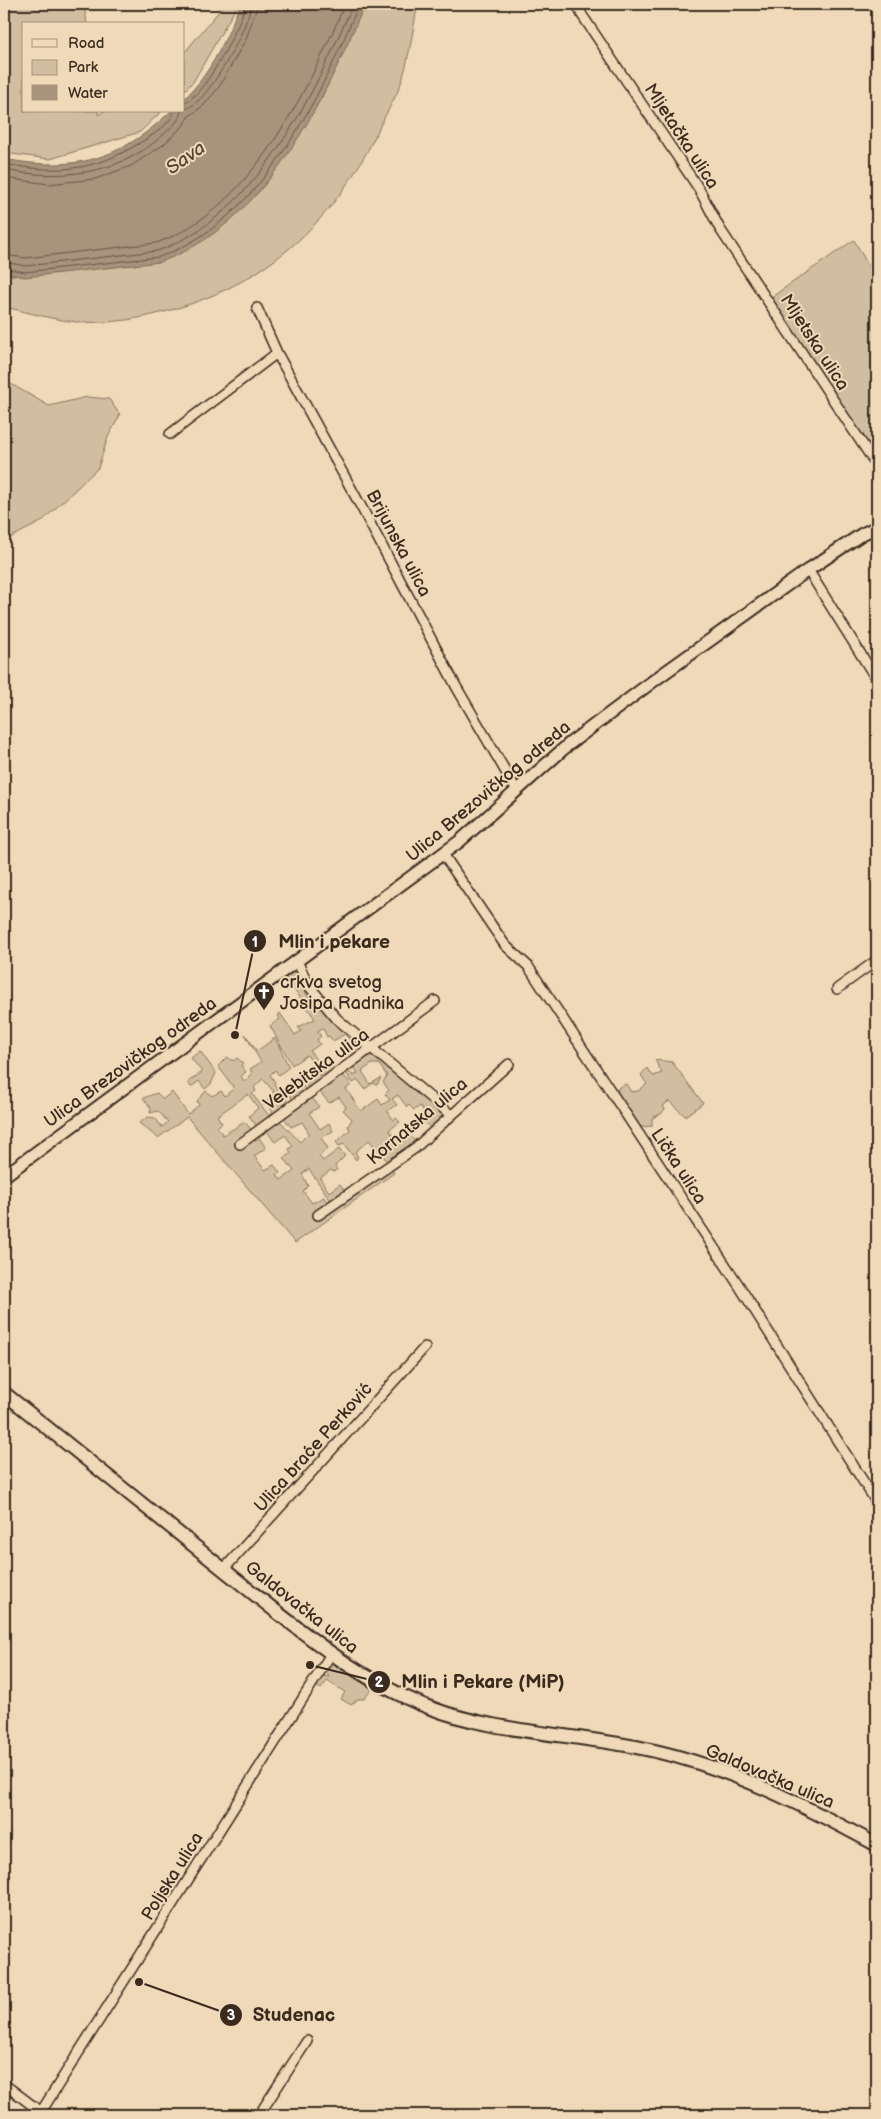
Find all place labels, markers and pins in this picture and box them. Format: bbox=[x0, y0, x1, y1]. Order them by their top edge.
callout: Mlin i pekare bbox=[243, 924, 399, 958]
place label: crkva svetog Josipa Radnika bbox=[280, 972, 404, 1014]
church icon: crkva svetog Josipa Radnika bbox=[252, 980, 276, 1011]
callout: Mlin i Pekare (MiP) bbox=[366, 1665, 575, 1699]
callout: Studenac bbox=[218, 1998, 346, 2032]

